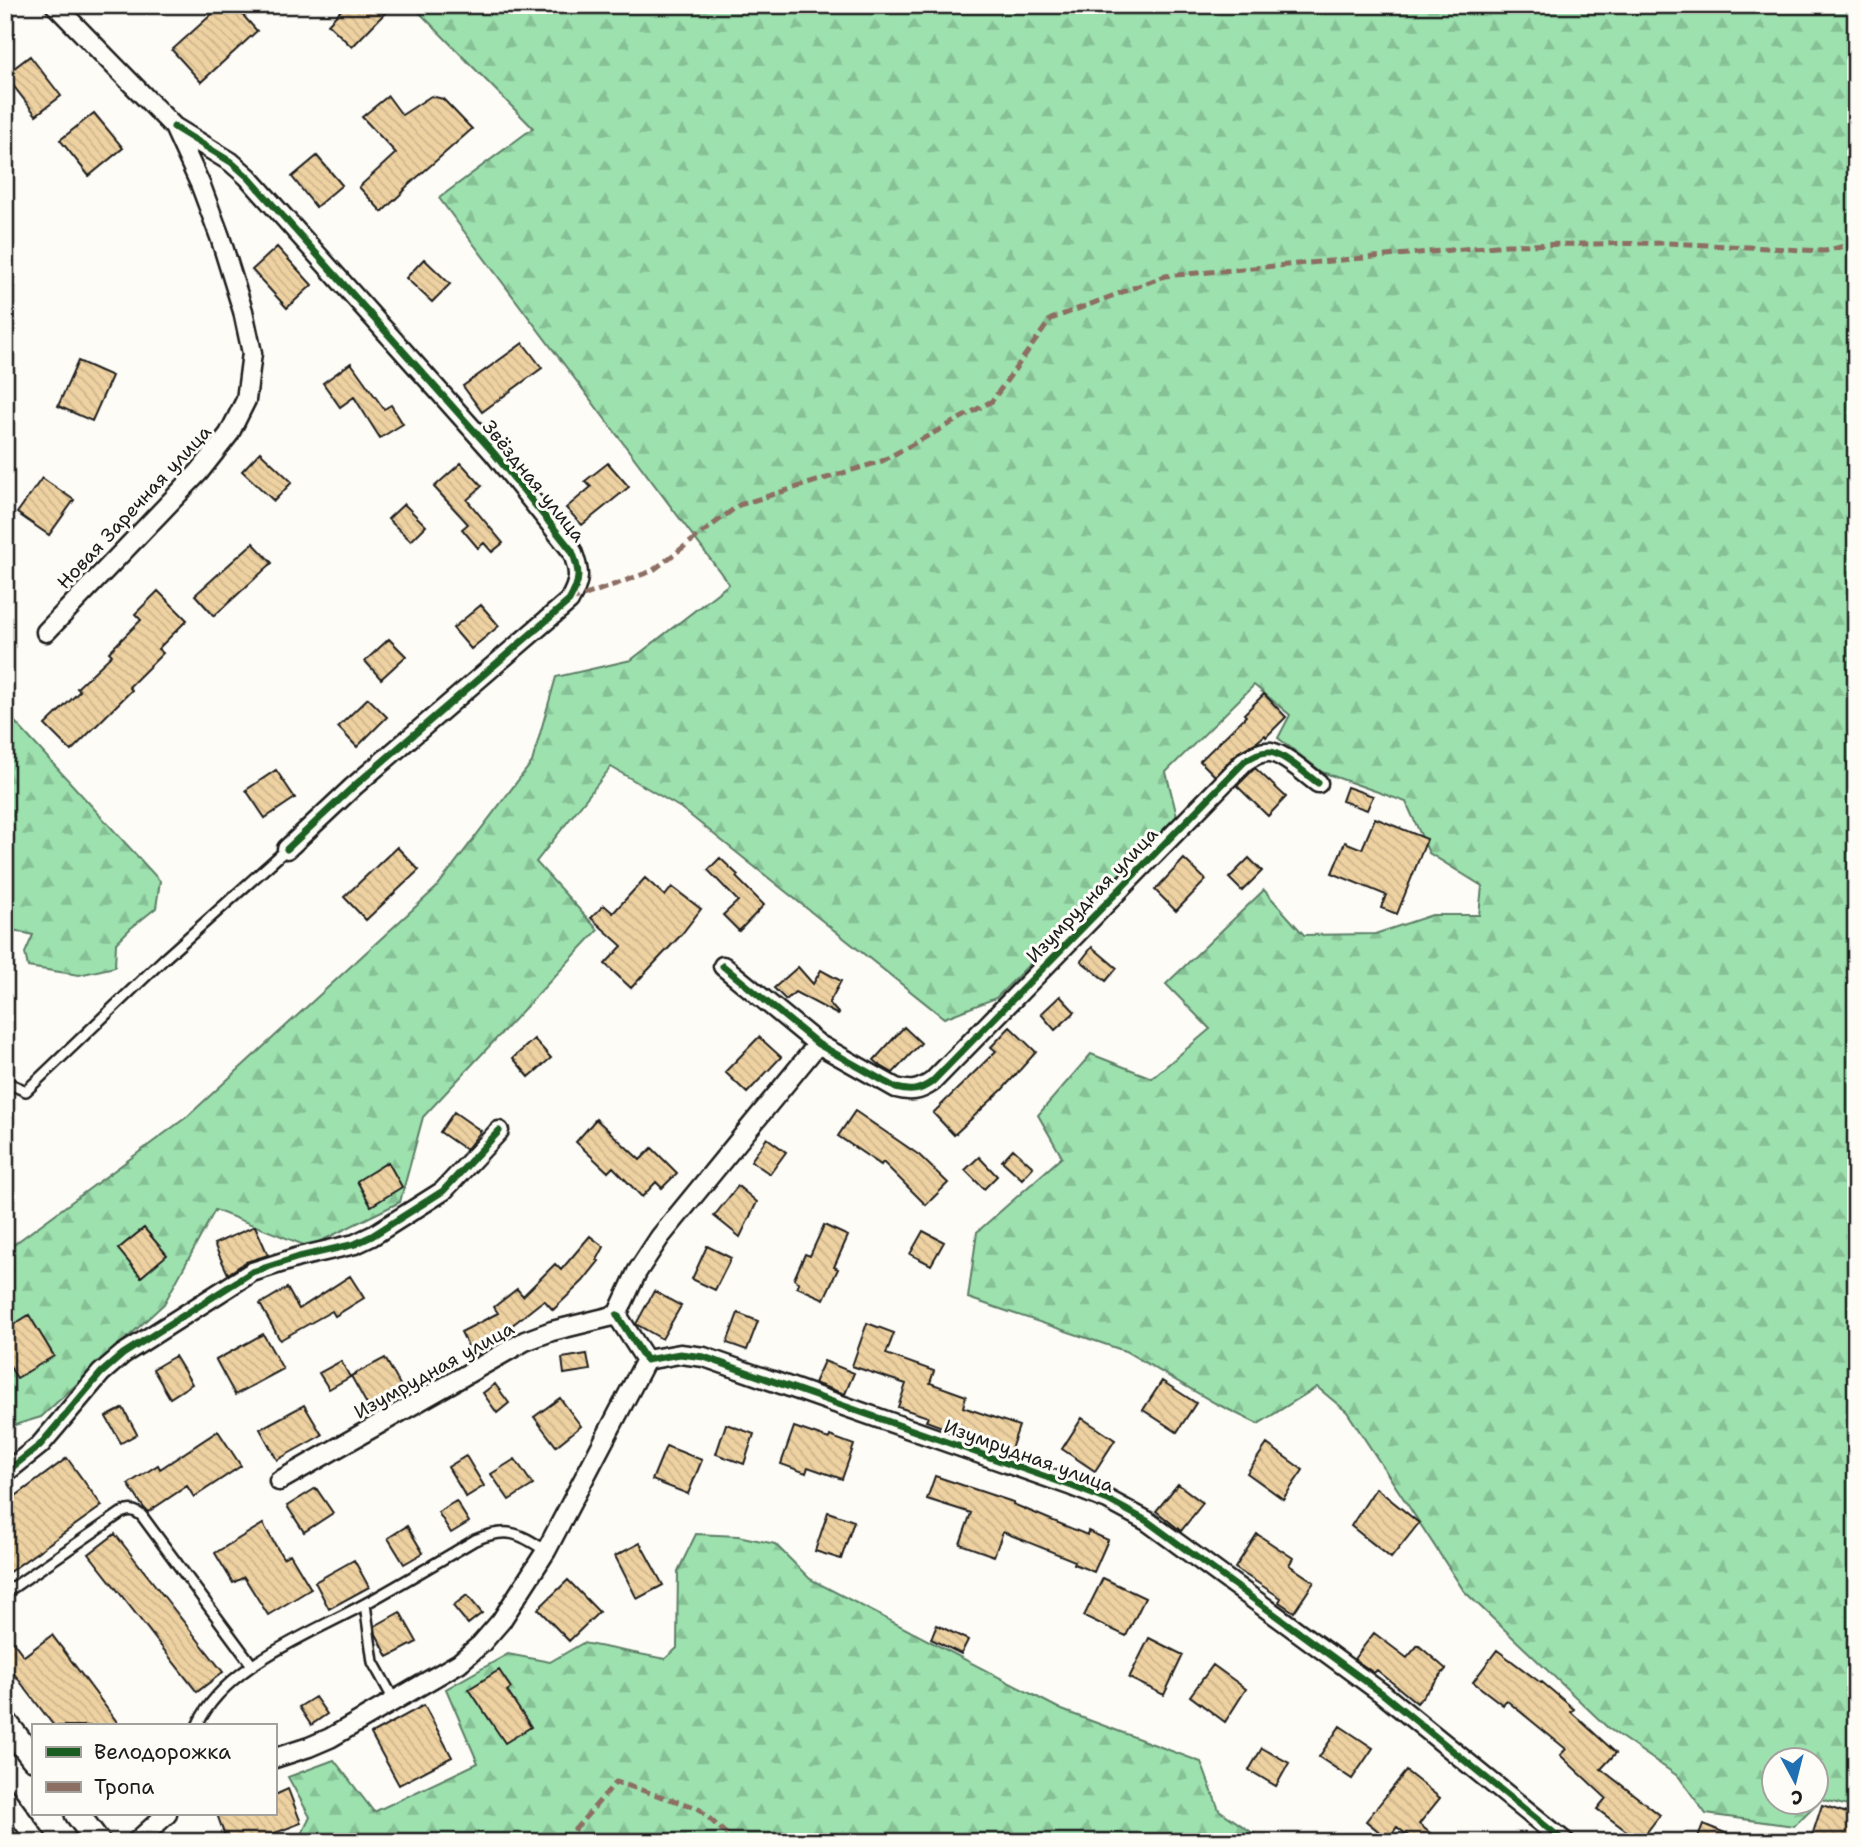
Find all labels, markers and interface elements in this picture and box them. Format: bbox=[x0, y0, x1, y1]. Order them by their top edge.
street label: Звёздная улица bbox=[477, 415, 591, 547]
street label: Новая Заречная улица bbox=[51, 420, 217, 594]
street label: Изумрудная улица bbox=[1021, 822, 1163, 968]
street label: Изумрудная улица bbox=[350, 1316, 519, 1424]
street label: Изумрудная улица bbox=[941, 1414, 1118, 1498]
legend bbox=[32, 1724, 276, 1815]
text: Велодорожка bbox=[94, 1738, 231, 1766]
north arrow bbox=[1759, 1745, 1829, 1815]
text: Тропа bbox=[94, 1773, 154, 1801]
text: С bbox=[1790, 1784, 1804, 1810]

